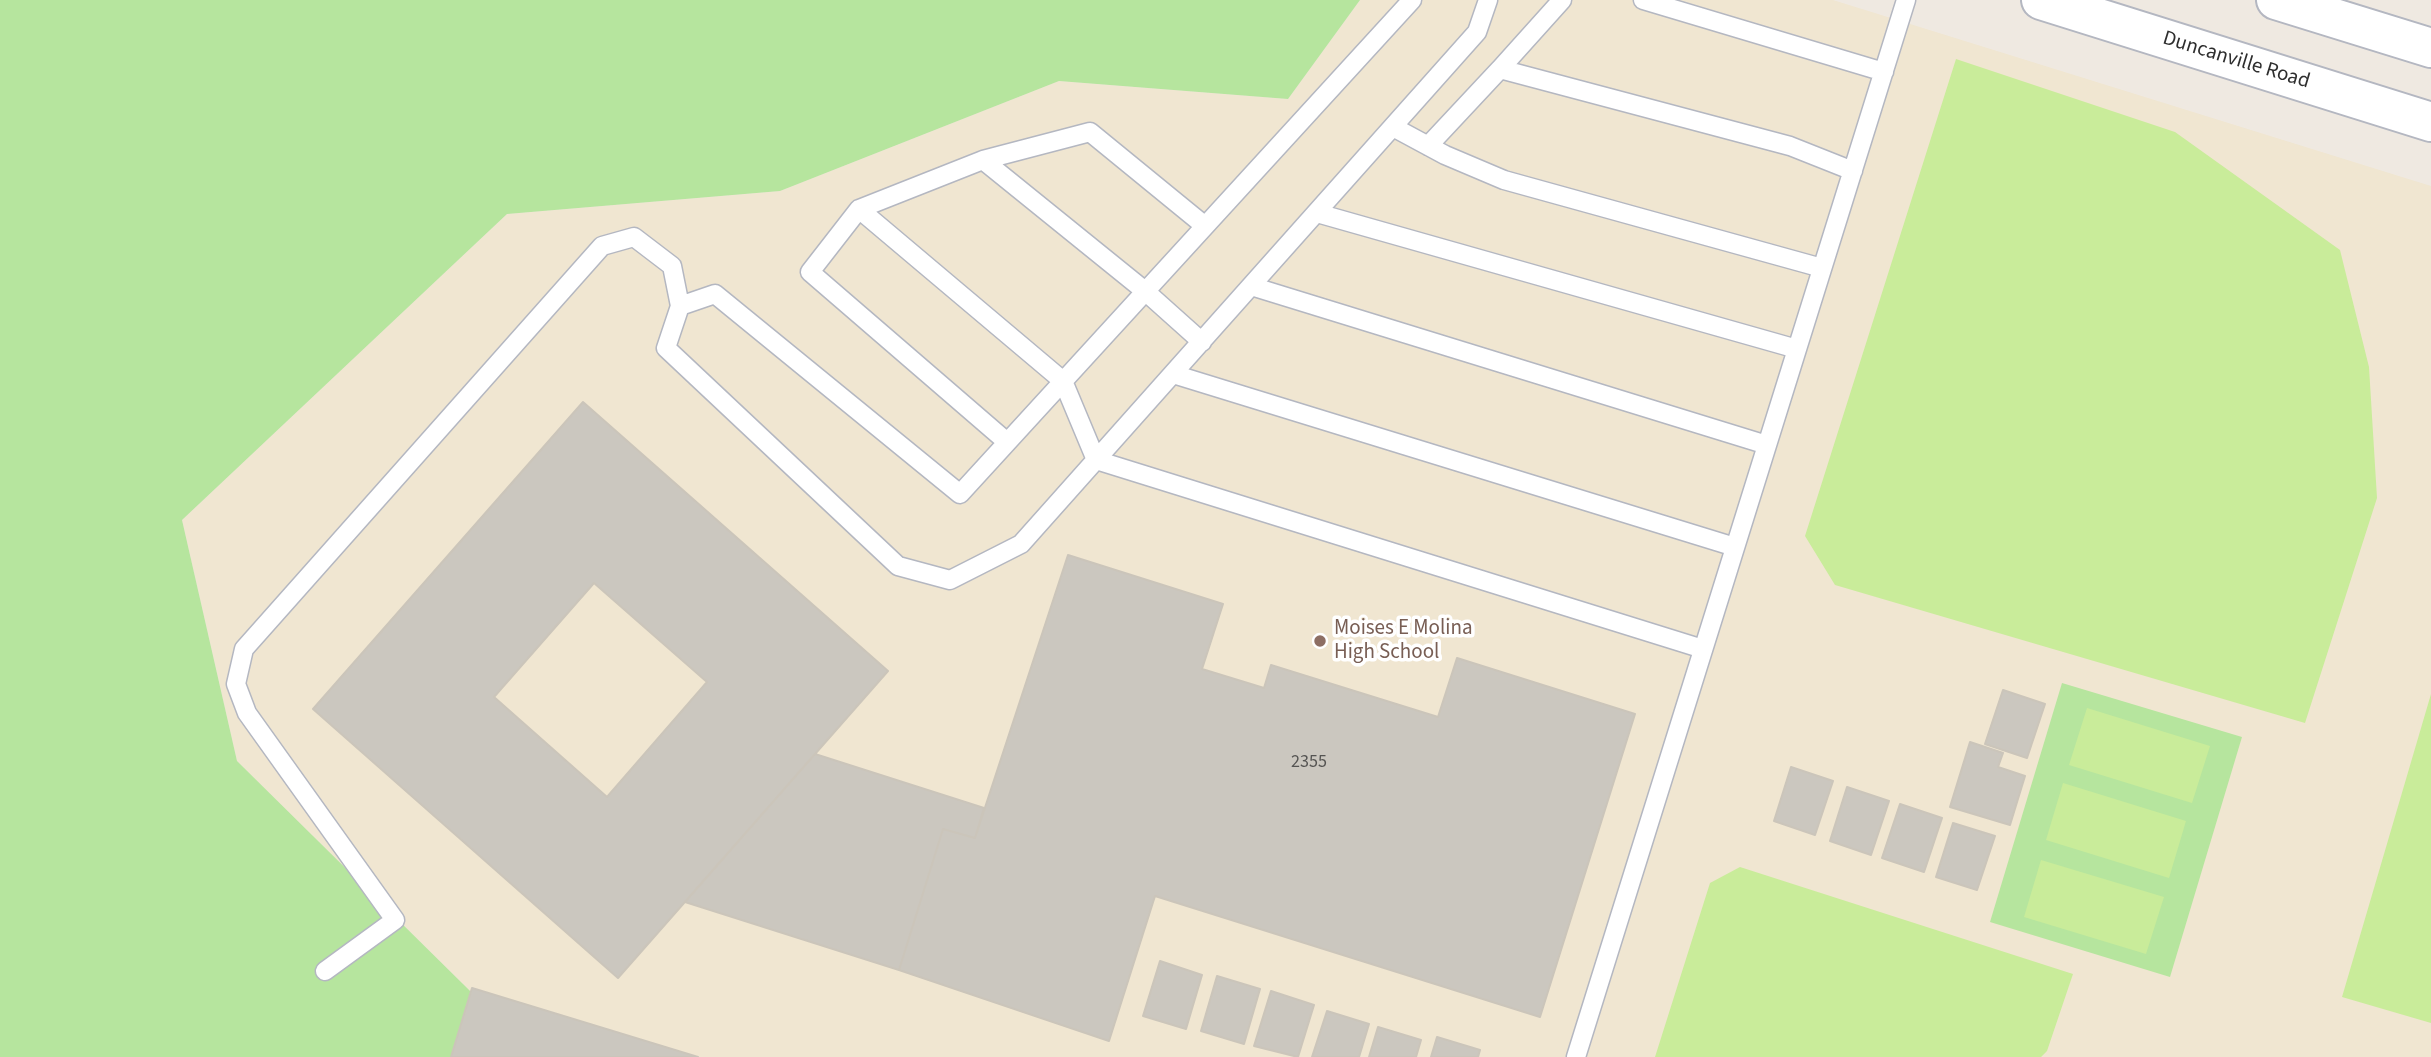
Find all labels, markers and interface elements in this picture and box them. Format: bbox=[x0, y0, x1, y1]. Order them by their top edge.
street label: Duncanville Road bbox=[2159, 27, 2313, 95]
place label: Moises E Molina High School bbox=[1334, 616, 1473, 666]
marker: Moises E Molina High School bbox=[1312, 633, 1328, 649]
house number: 2355 bbox=[1291, 752, 1327, 774]

